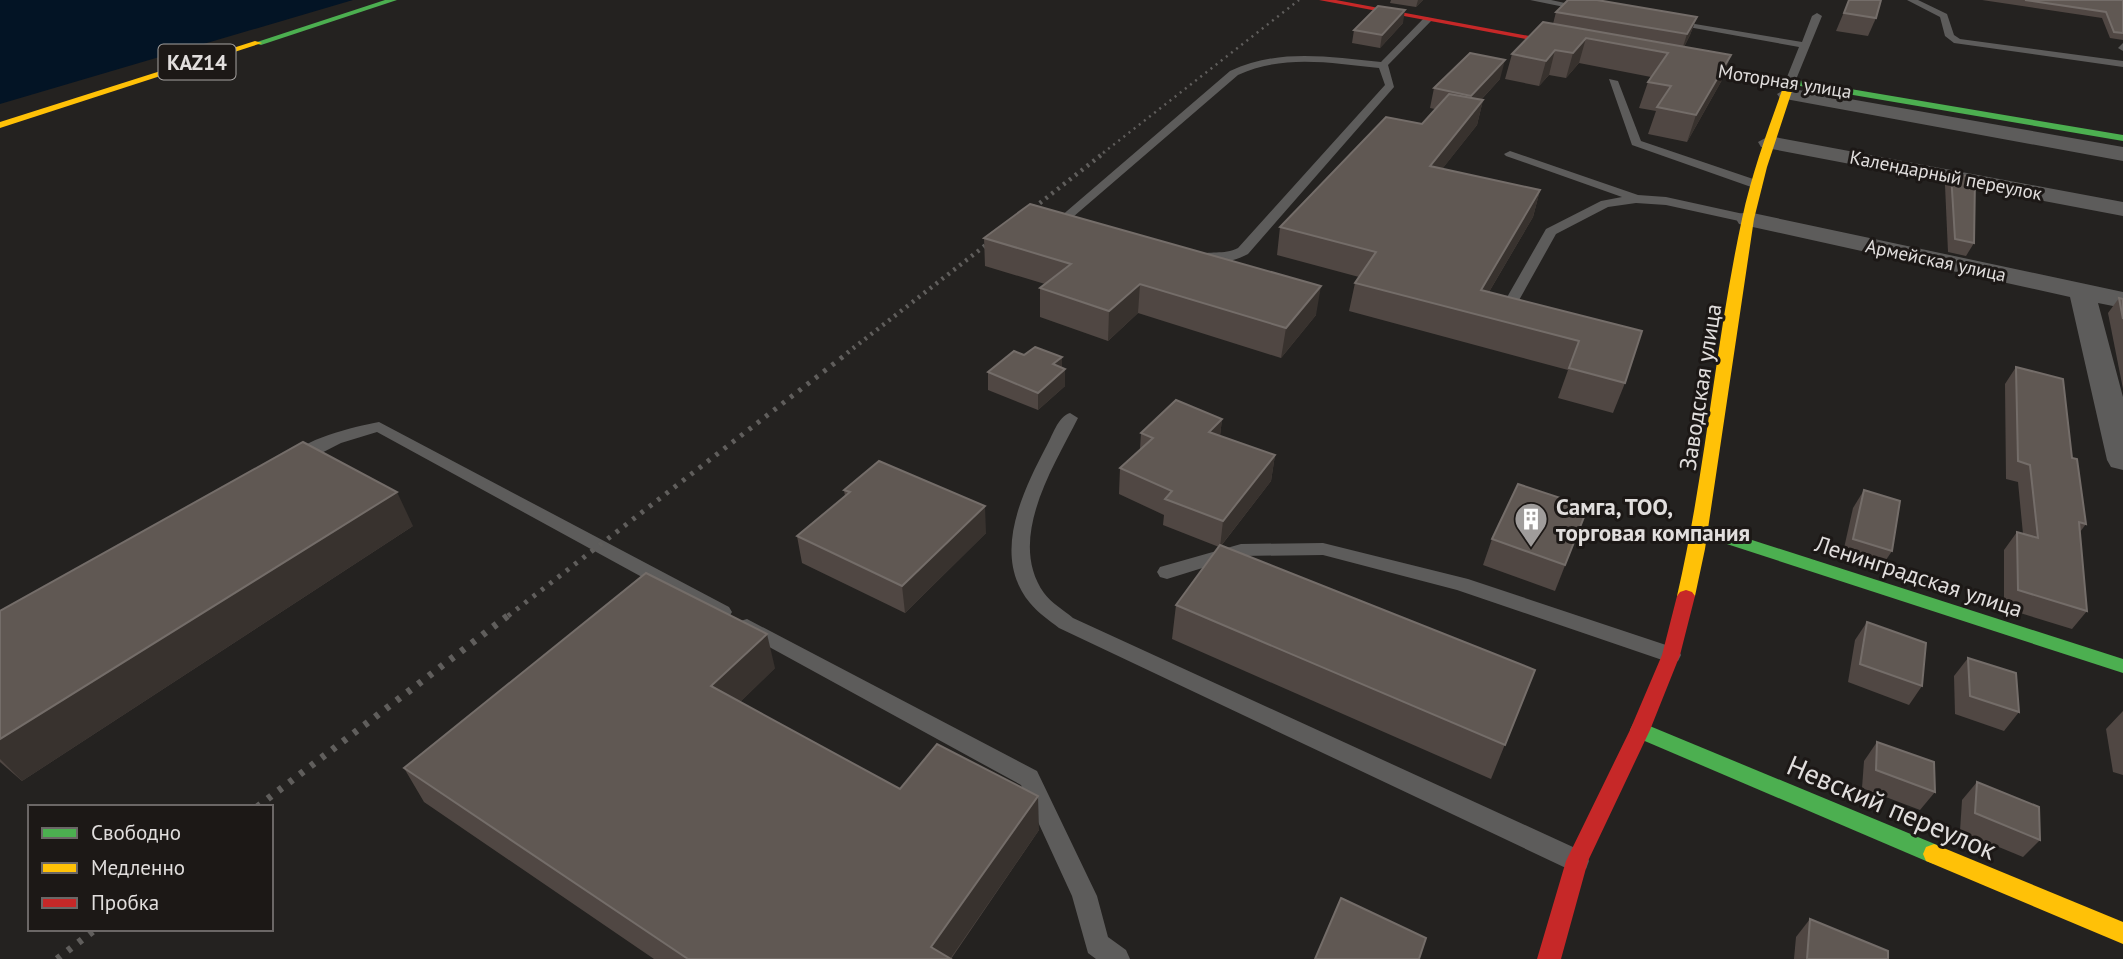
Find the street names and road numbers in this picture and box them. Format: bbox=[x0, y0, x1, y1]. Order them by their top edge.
road number: KAZ14 bbox=[158, 44, 235, 80]
street label: Моторная улица bbox=[1717, 59, 1853, 103]
street label: Календарный переулок bbox=[1848, 145, 2044, 205]
street label: Армейская улица bbox=[1863, 233, 2009, 287]
street label: Заводская улица bbox=[1673, 302, 1727, 472]
street label: Ленинградская улица bbox=[1811, 528, 2026, 623]
street label: Невский переулок bbox=[1782, 746, 2003, 868]

